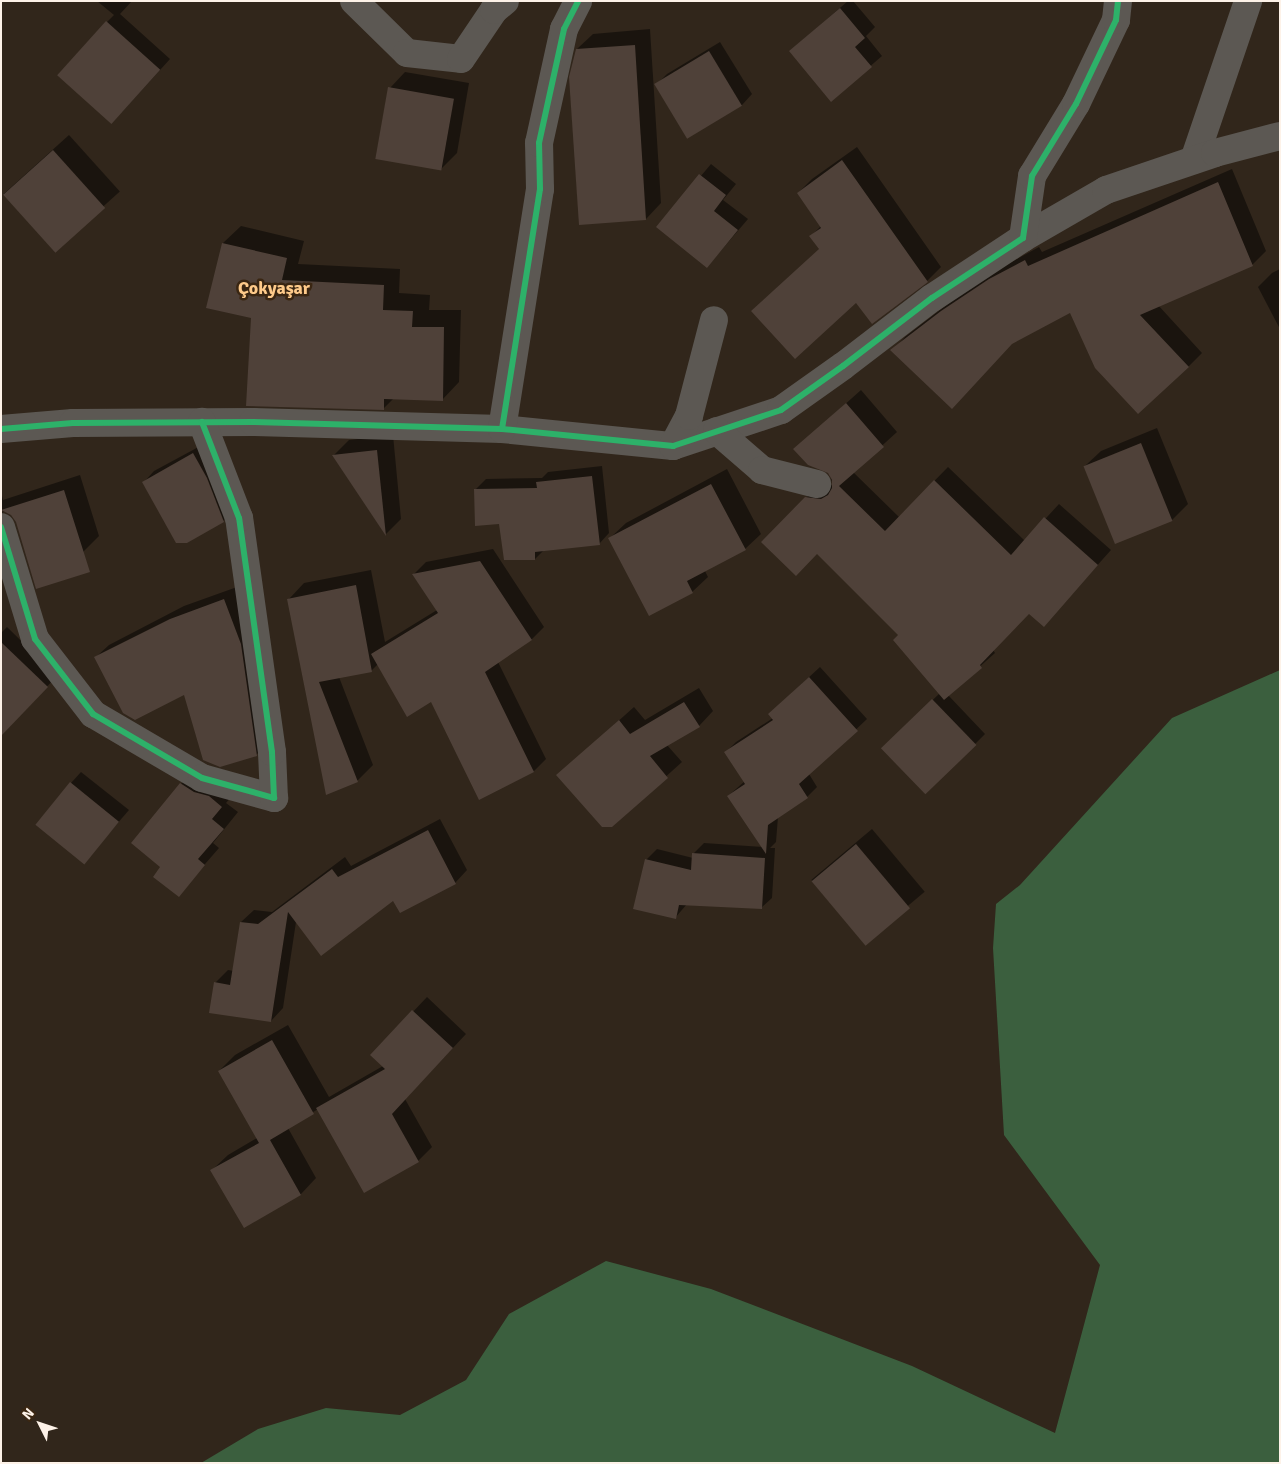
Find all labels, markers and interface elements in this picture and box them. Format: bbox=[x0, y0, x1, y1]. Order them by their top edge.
district label: Çokyaşar bbox=[238, 277, 310, 299]
north arrow bbox=[15, 1399, 65, 1449]
text: N bbox=[19, 1405, 38, 1423]

